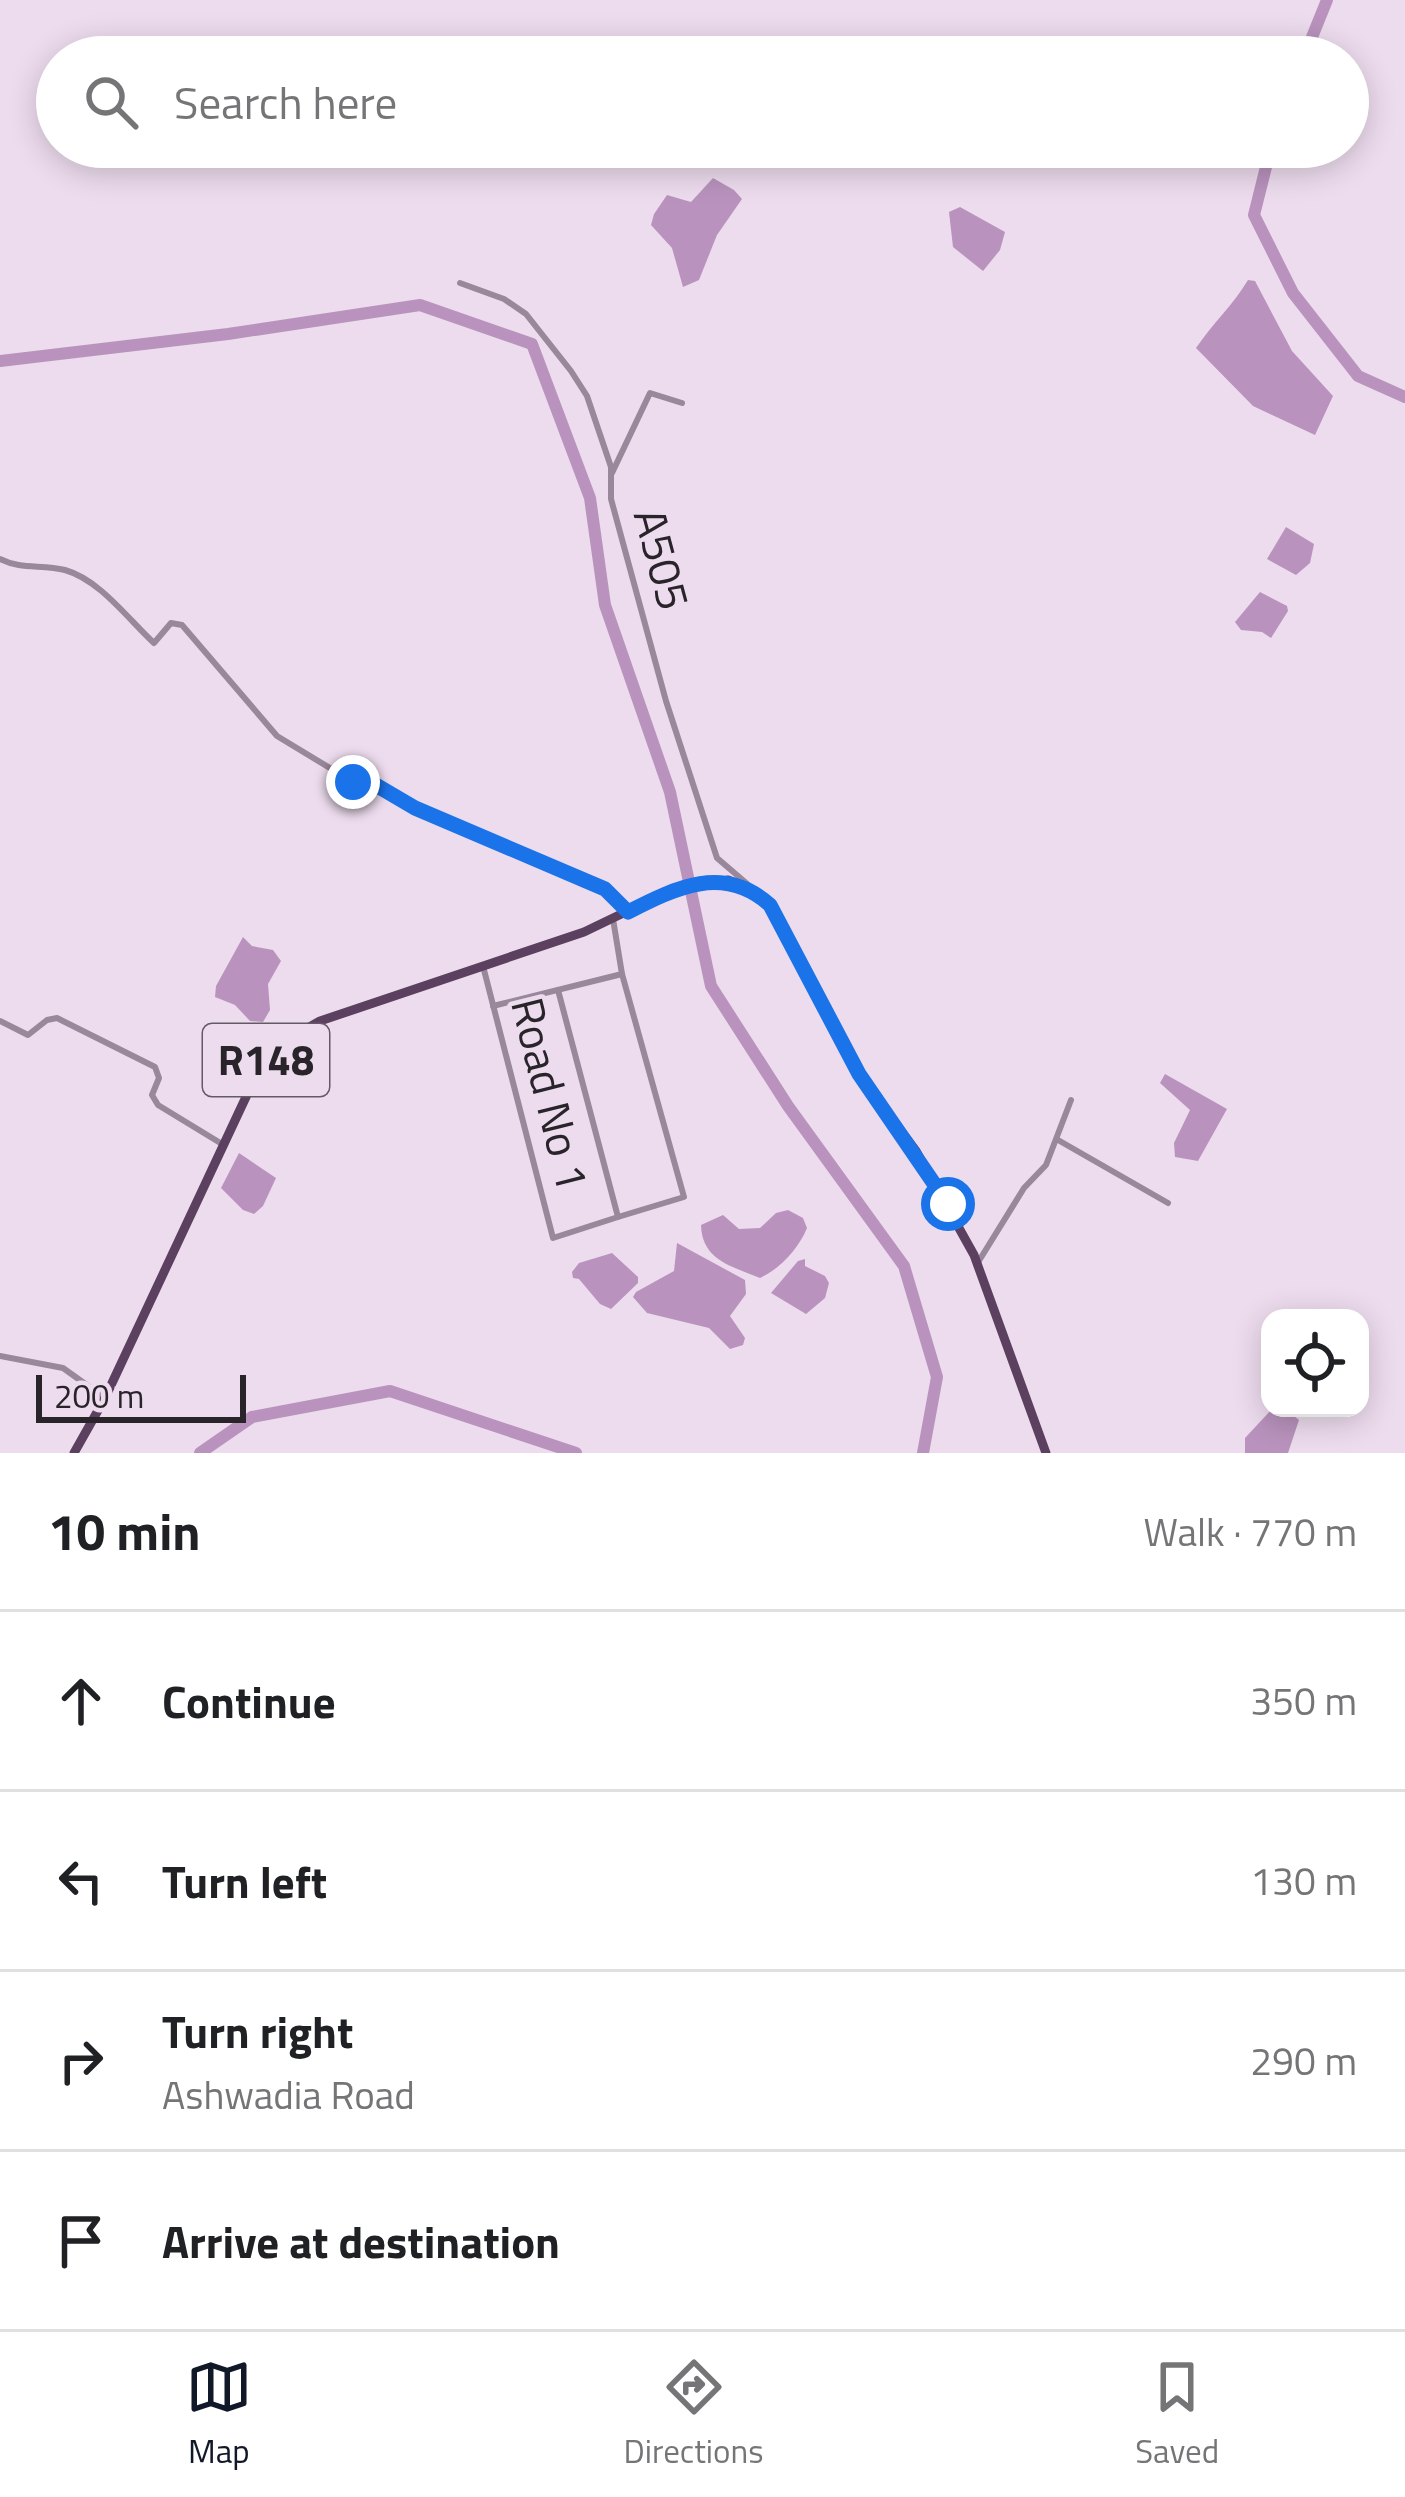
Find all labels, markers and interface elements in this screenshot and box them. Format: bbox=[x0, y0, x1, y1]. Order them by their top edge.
search box bbox=[36, 36, 1369, 168]
text: Search here bbox=[174, 68, 397, 136]
icon: search bbox=[78, 69, 144, 135]
street label: A505 bbox=[617, 500, 709, 617]
route end bbox=[326, 755, 380, 809]
street label: Road No 1 bbox=[494, 990, 608, 1197]
road number: R148 bbox=[203, 1024, 329, 1096]
route start bbox=[921, 1177, 975, 1231]
map controls bbox=[1261, 1309, 1369, 1417]
button: locate bbox=[1261, 1309, 1369, 1417]
scale bar bbox=[36, 1369, 246, 1422]
text: 200 m bbox=[54, 1371, 144, 1421]
text: 10 min bbox=[48, 1492, 201, 1570]
text: Walk · 770 m bbox=[1143, 1502, 1357, 1561]
text: Continue bbox=[162, 1667, 336, 1735]
icon: ahead bbox=[48, 1668, 114, 1734]
text: 350 m bbox=[1250, 1671, 1357, 1730]
text: Turn left bbox=[162, 1847, 327, 1915]
icon: left bbox=[48, 1848, 114, 1914]
text: 130 m bbox=[1250, 1851, 1357, 1910]
text: Turn right bbox=[162, 1997, 353, 2065]
icon: right bbox=[48, 2028, 114, 2094]
text: 290 m bbox=[1250, 2031, 1357, 2090]
text: Ashwadia Road bbox=[162, 2065, 415, 2124]
text: Arrive at destination bbox=[162, 2207, 560, 2275]
icon: arrive bbox=[48, 2208, 114, 2274]
tab: Map bbox=[186, 2354, 252, 2476]
tab: Directions bbox=[624, 2354, 763, 2476]
tab: Saved bbox=[1135, 2354, 1219, 2476]

